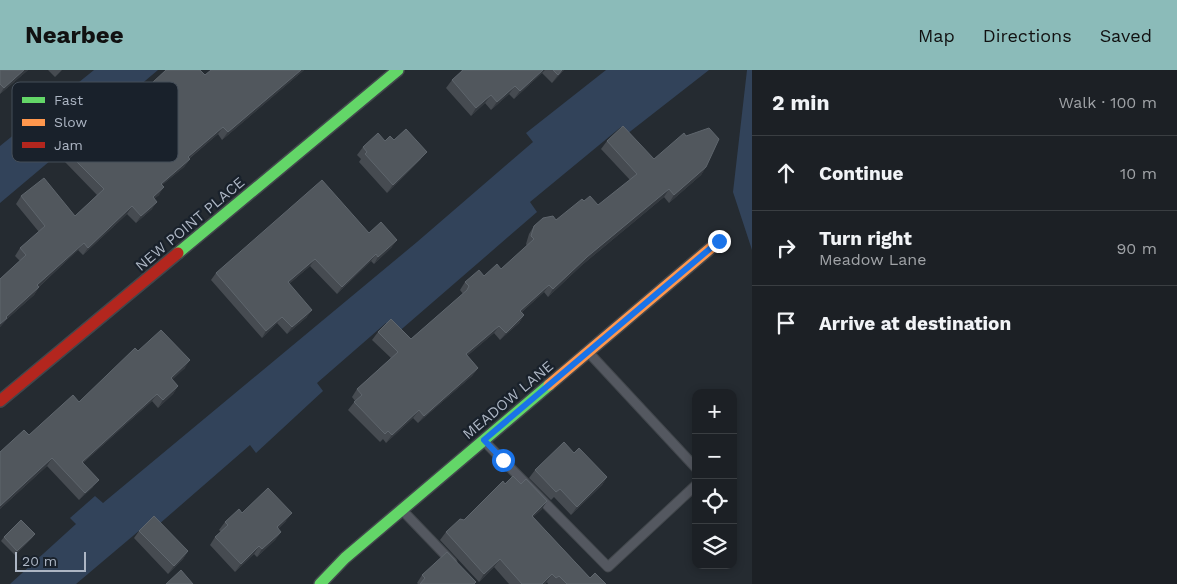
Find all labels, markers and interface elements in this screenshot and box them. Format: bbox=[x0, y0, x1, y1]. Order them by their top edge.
text: Nearbee bbox=[25, 21, 124, 49]
text: Map bbox=[918, 25, 955, 46]
text: Directions bbox=[983, 25, 1072, 46]
text: Saved bbox=[1100, 25, 1152, 46]
legend bbox=[12, 82, 178, 162]
text: 2 min bbox=[772, 90, 829, 115]
text: Fast bbox=[54, 92, 83, 108]
text: Walk · 100 m bbox=[1059, 93, 1157, 112]
text: Slow bbox=[54, 114, 87, 130]
text: Jam bbox=[54, 137, 83, 153]
icon: ahead bbox=[772, 159, 800, 187]
text: Continue bbox=[819, 162, 903, 185]
text: 10 m bbox=[1120, 164, 1157, 183]
street label: NEW POINT PLACE bbox=[132, 173, 248, 275]
text: Turn right bbox=[819, 227, 912, 250]
route end bbox=[708, 230, 731, 253]
icon: right bbox=[772, 234, 800, 262]
text: 90 m bbox=[1116, 239, 1157, 258]
text: Meadow Lane bbox=[819, 250, 926, 269]
icon: arrive bbox=[772, 309, 800, 337]
text: Arrive at destination bbox=[819, 312, 1011, 335]
street label: MEADOW LANE bbox=[459, 357, 557, 443]
map controls bbox=[692, 389, 737, 569]
button: + bbox=[692, 389, 737, 434]
button: − bbox=[692, 434, 737, 479]
route start bbox=[492, 449, 515, 472]
button: locate bbox=[692, 479, 737, 524]
button: layers bbox=[692, 524, 737, 569]
scale bar bbox=[15, 549, 86, 572]
text: 20 m bbox=[22, 553, 57, 569]

